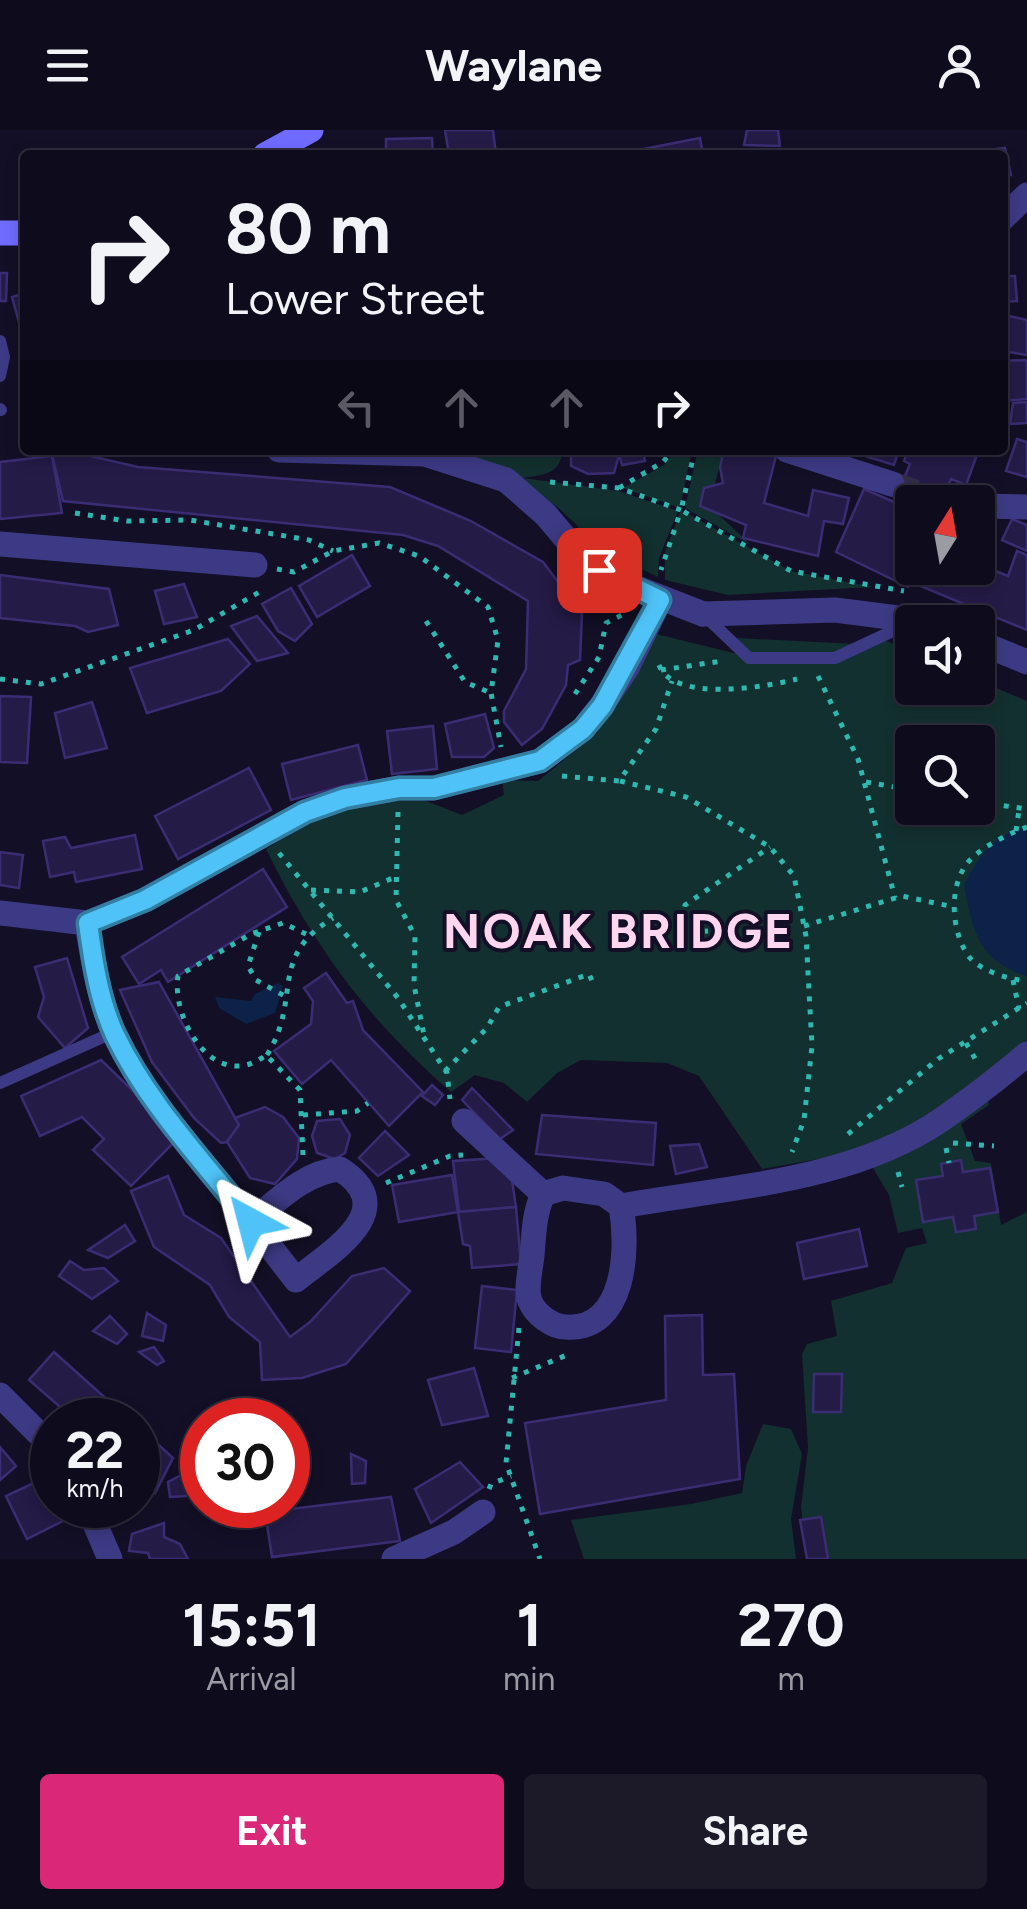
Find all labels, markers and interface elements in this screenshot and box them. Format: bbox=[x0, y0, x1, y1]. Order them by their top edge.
icon: menu bbox=[40, 38, 95, 93]
text: Waylane bbox=[425, 38, 602, 92]
icon: person bbox=[932, 38, 987, 93]
text: 80 m bbox=[225, 186, 391, 271]
icon: right bbox=[60, 190, 190, 320]
text: Lower Street bbox=[225, 271, 486, 325]
icon: left bbox=[329, 380, 384, 435]
icon: ahead bbox=[434, 380, 489, 435]
icon: ahead bbox=[539, 380, 594, 435]
icon: right bbox=[644, 380, 699, 435]
north arrow bbox=[895, 485, 995, 585]
map controls bbox=[895, 485, 995, 825]
pin bbox=[557, 528, 642, 613]
icon: arrive bbox=[572, 543, 627, 598]
button: sound bbox=[895, 605, 995, 705]
button: search bbox=[895, 725, 995, 825]
district label: NOAK BRIDGE bbox=[443, 902, 795, 960]
position arrow bbox=[199, 1170, 303, 1274]
speed limit sign: 30 bbox=[180, 1398, 310, 1528]
text: 22 bbox=[66, 1420, 124, 1481]
text: km/h bbox=[66, 1473, 124, 1503]
text: 15:51 bbox=[182, 1589, 321, 1661]
text: 1 bbox=[517, 1589, 542, 1661]
text: 270 bbox=[738, 1589, 845, 1661]
text: Arrival bbox=[206, 1660, 297, 1698]
text: min bbox=[503, 1660, 555, 1698]
text: m bbox=[778, 1660, 805, 1698]
button: Exit bbox=[40, 1774, 504, 1889]
button: Share bbox=[524, 1774, 987, 1889]

